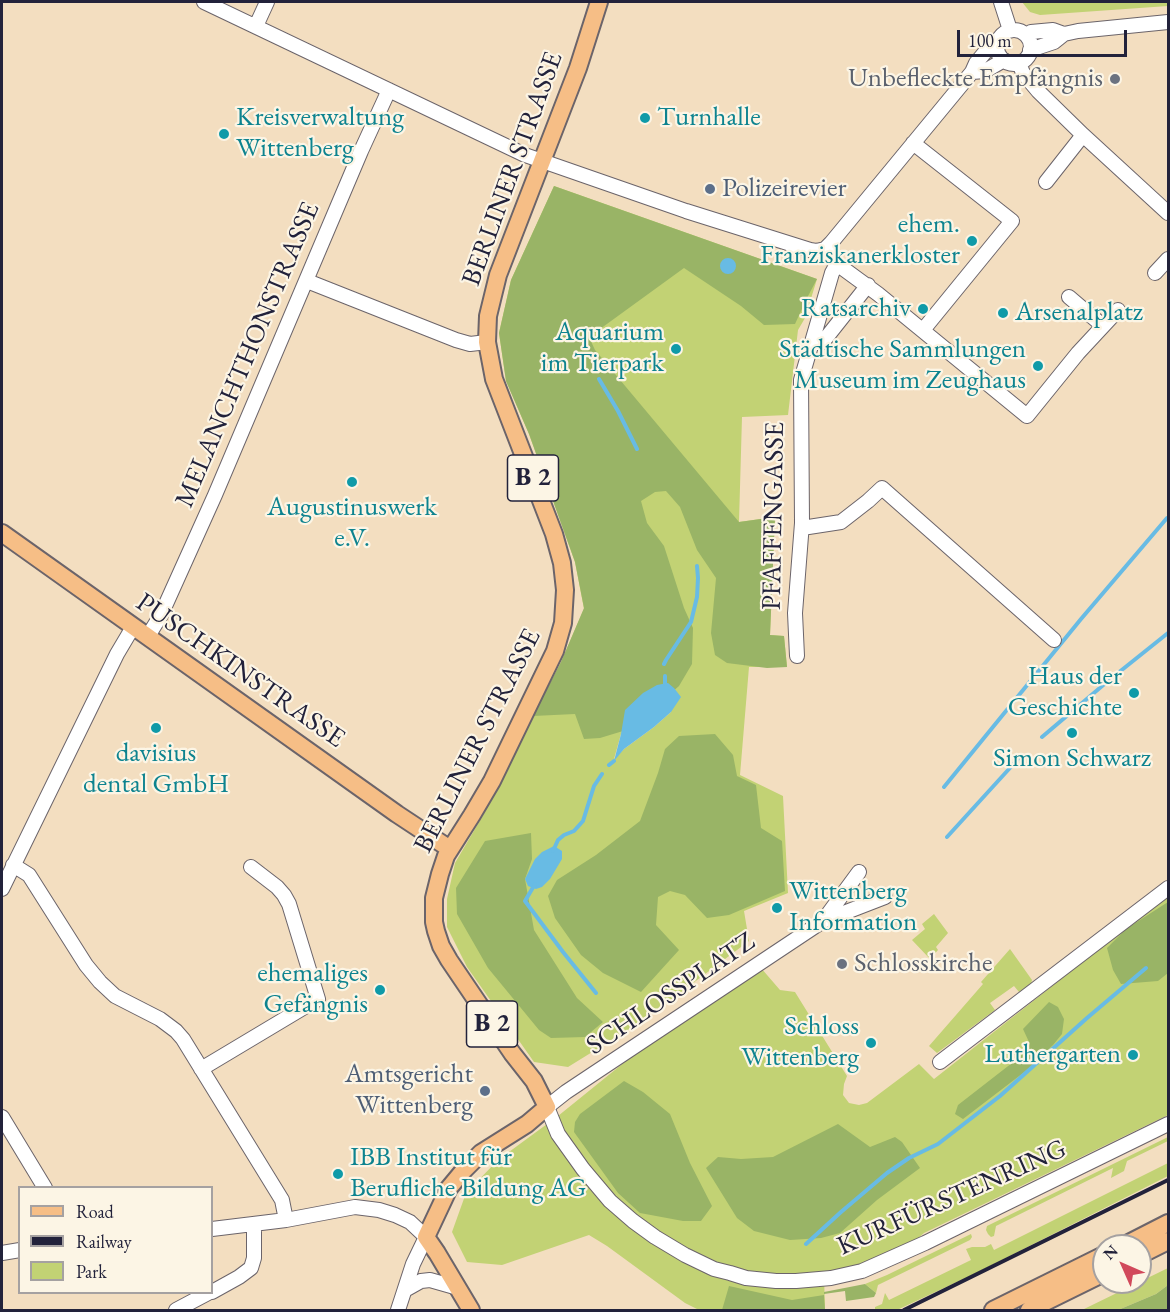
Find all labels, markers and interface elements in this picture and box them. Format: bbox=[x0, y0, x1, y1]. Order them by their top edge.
scale bar bbox=[960, 18, 1130, 56]
text: 100 m bbox=[968, 29, 1012, 52]
street label: BERLINER STRASSE bbox=[456, 48, 570, 290]
place label: Unbefleckte Empfängnis bbox=[848, 63, 1103, 95]
marker: Unbefleckte Empfängnis bbox=[1108, 72, 1122, 86]
place label: Kreisverwaltung Wittenberg bbox=[236, 102, 404, 165]
place label: Turnhalle bbox=[657, 102, 761, 134]
marker: Turnhalle bbox=[638, 111, 652, 125]
marker: Kreisverwaltung Wittenberg bbox=[217, 127, 231, 141]
place label: Polizeirevier bbox=[722, 173, 846, 205]
marker: Polizeirevier bbox=[703, 182, 717, 196]
street label: MELANCHTHONSTRASSE bbox=[169, 198, 327, 512]
place label: ehem. Franziskanerkloster bbox=[760, 209, 960, 272]
marker: ehem. Franziskanerkloster bbox=[965, 234, 979, 248]
place label: Ratsarchiv bbox=[801, 293, 911, 325]
place label: Arsenalplatz bbox=[1015, 297, 1143, 329]
marker: Ratsarchiv bbox=[916, 302, 930, 316]
marker: Arsenalplatz bbox=[996, 306, 1010, 320]
place label: Aquarium im Tierpark bbox=[541, 317, 664, 380]
place label: Städtische Sammlungen Museum im Zeughaus bbox=[779, 334, 1026, 397]
marker: Aquarium im Tierpark bbox=[669, 342, 683, 356]
marker: Städtische Sammlungen Museum im Zeughaus bbox=[1031, 359, 1045, 373]
street label: PFAFFENGASSE bbox=[756, 422, 792, 610]
road number: B 2 bbox=[508, 455, 558, 501]
marker: Augustinuswerk e.V. bbox=[345, 475, 359, 489]
place label: Augustinuswerk e.V. bbox=[267, 492, 437, 555]
street label: PUSCHKINSTRASSE bbox=[129, 587, 351, 755]
street label: BERLINER STRASSE bbox=[408, 624, 548, 858]
place label: Haus der Geschichte bbox=[1008, 661, 1122, 724]
marker: Haus der Geschichte bbox=[1127, 686, 1141, 700]
marker: davisius dental GmbH bbox=[149, 721, 163, 735]
marker: Simon Schwarz bbox=[1065, 726, 1079, 740]
place label: davisius dental GmbH bbox=[83, 738, 229, 801]
place label: Simon Schwarz bbox=[993, 743, 1151, 775]
place label: Wittenberg Information bbox=[789, 876, 917, 939]
marker: Wittenberg Information bbox=[770, 901, 784, 915]
street label: SCHLOSSPLATZ bbox=[581, 926, 761, 1062]
place label: Schlosskirche bbox=[854, 948, 992, 980]
marker: Schlosskirche bbox=[835, 957, 849, 971]
place label: ehemaliges Gefängnis bbox=[257, 958, 368, 1021]
marker: ehemaliges Gefängnis bbox=[373, 983, 387, 997]
road number: B 2 bbox=[466, 1001, 518, 1047]
place label: Schloss Wittenberg bbox=[741, 1011, 859, 1074]
marker: Schloss Wittenberg bbox=[864, 1036, 878, 1050]
place label: Luthergarten bbox=[984, 1039, 1121, 1071]
marker: Luthergarten bbox=[1126, 1048, 1140, 1062]
place label: Amtsgericht Wittenberg bbox=[345, 1059, 473, 1122]
marker: Amtsgericht Wittenberg bbox=[478, 1084, 492, 1098]
street label: KURFÜRSTENRING bbox=[832, 1133, 1072, 1263]
place label: IBB Institut für Berufliche Bildung AG bbox=[350, 1142, 587, 1205]
marker: IBB Institut für Berufliche Bildung AG bbox=[331, 1167, 345, 1181]
legend bbox=[18, 1186, 213, 1294]
text: Road bbox=[76, 1200, 114, 1223]
text: Railway bbox=[76, 1230, 132, 1253]
north arrow bbox=[1092, 1234, 1152, 1294]
text: N bbox=[1098, 1240, 1122, 1264]
text: Park bbox=[76, 1260, 107, 1283]

